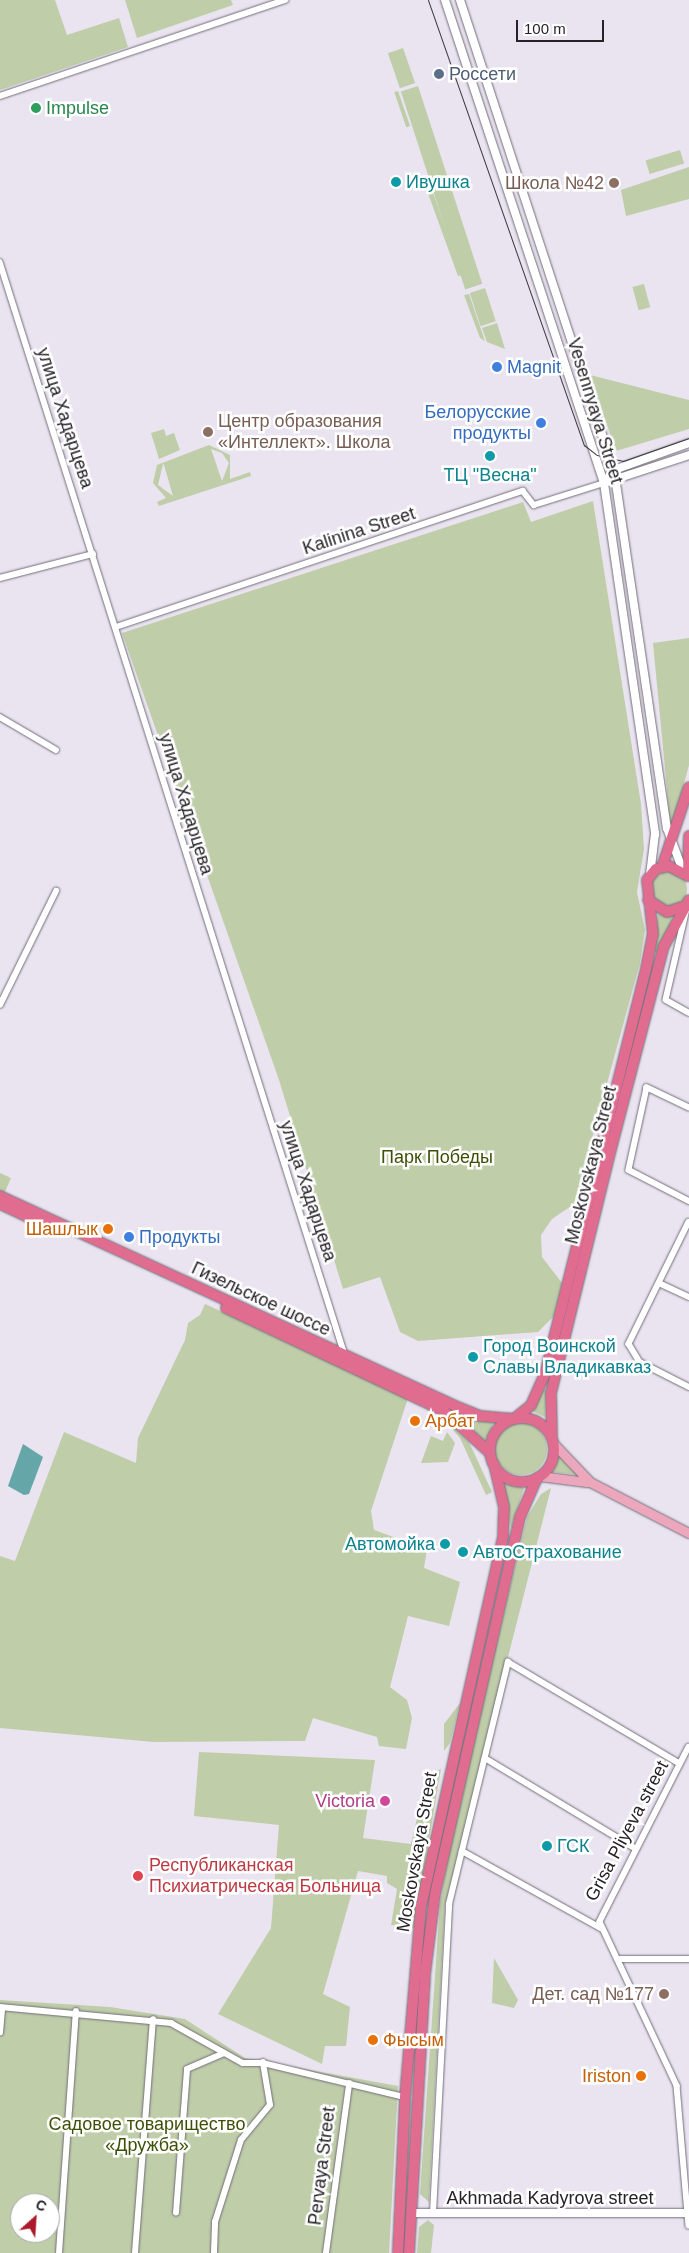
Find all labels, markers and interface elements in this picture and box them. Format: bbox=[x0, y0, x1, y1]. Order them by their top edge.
scale bar bbox=[519, 10, 606, 42]
text: 100 m bbox=[524, 20, 566, 37]
place label: Россети bbox=[449, 63, 516, 85]
marker: Россети bbox=[433, 68, 445, 80]
place label: Impulse bbox=[46, 97, 109, 119]
marker: Impulse bbox=[30, 102, 42, 114]
place label: Ивушка bbox=[406, 171, 470, 193]
place label: Школа №42 bbox=[505, 172, 604, 194]
marker: Ивушка bbox=[390, 176, 402, 188]
marker: Школа №42 bbox=[608, 177, 620, 189]
street label: Vesennyaya Street bbox=[563, 336, 627, 486]
street label: улица Хадарцева bbox=[32, 345, 98, 491]
place label: Magnit bbox=[507, 356, 561, 378]
marker: Magnit bbox=[491, 361, 503, 373]
place label: Белорусские продукты bbox=[425, 402, 531, 444]
place label: Центр образования «Интеллект». Школа bbox=[218, 411, 390, 454]
marker: Белорусские продукты bbox=[535, 417, 547, 429]
marker: Центр образования «Интеллект». Школа bbox=[202, 426, 214, 438]
marker: ТЦ "Весна" bbox=[484, 450, 496, 462]
place label: ТЦ "Весна" bbox=[443, 464, 537, 486]
street label: Kalinina Street bbox=[300, 503, 418, 559]
street label: улица Хадарцева bbox=[154, 731, 218, 877]
street label: Moskovskaya Street bbox=[561, 1084, 621, 1246]
street label: улица Хадарцева bbox=[275, 1118, 341, 1264]
park label: Парк Победы bbox=[381, 1146, 493, 1168]
place label: Шашлык bbox=[26, 1218, 98, 1240]
marker: Шашлык bbox=[102, 1223, 114, 1235]
place label: Продукты bbox=[139, 1226, 220, 1248]
marker: Продукты bbox=[123, 1231, 135, 1243]
street label: Гизельское шоссе bbox=[188, 1257, 334, 1341]
place label: Город Воинской Славы Владикавказ bbox=[483, 1336, 651, 1378]
marker: Город Воинской Славы Владикавказ bbox=[467, 1351, 479, 1363]
place label: Арбат bbox=[425, 1410, 475, 1432]
marker: Арбат bbox=[409, 1415, 421, 1427]
place label: Автомойка bbox=[345, 1533, 435, 1555]
marker: Автомойка bbox=[439, 1538, 451, 1550]
place label: АвтоСтрахование bbox=[473, 1541, 622, 1563]
marker: АвтоСтрахование bbox=[457, 1546, 469, 1558]
street label: Grisa Pliyeva street bbox=[581, 1757, 673, 1905]
street label: Moskovskaya Street bbox=[392, 1770, 442, 1934]
place label: Victoria bbox=[315, 1790, 375, 1812]
marker: Victoria bbox=[379, 1795, 391, 1807]
place label: ГСК bbox=[557, 1835, 589, 1857]
marker: ГСК bbox=[541, 1840, 553, 1852]
place label: Республиканская Психиатрическая Больница bbox=[149, 1855, 381, 1898]
marker: Республиканская Психиатрическая Больница bbox=[131, 1869, 145, 1883]
place label: Дет. сад №177 bbox=[532, 1983, 654, 2005]
marker: Дет. сад №177 bbox=[658, 1988, 670, 2000]
place label: Фысым bbox=[383, 2029, 444, 2051]
marker: Фысым bbox=[367, 2034, 379, 2046]
place label: Iriston bbox=[582, 2065, 631, 2087]
marker: Iriston bbox=[635, 2070, 647, 2082]
street label: Pervaya Street bbox=[304, 2106, 340, 2226]
park label: Садовое товарищество «Дружба» bbox=[49, 2114, 245, 2156]
street label: Akhmada Kadyrova street bbox=[446, 2187, 654, 2209]
north arrow bbox=[10, 2193, 60, 2243]
text: С bbox=[33, 2196, 49, 2215]

